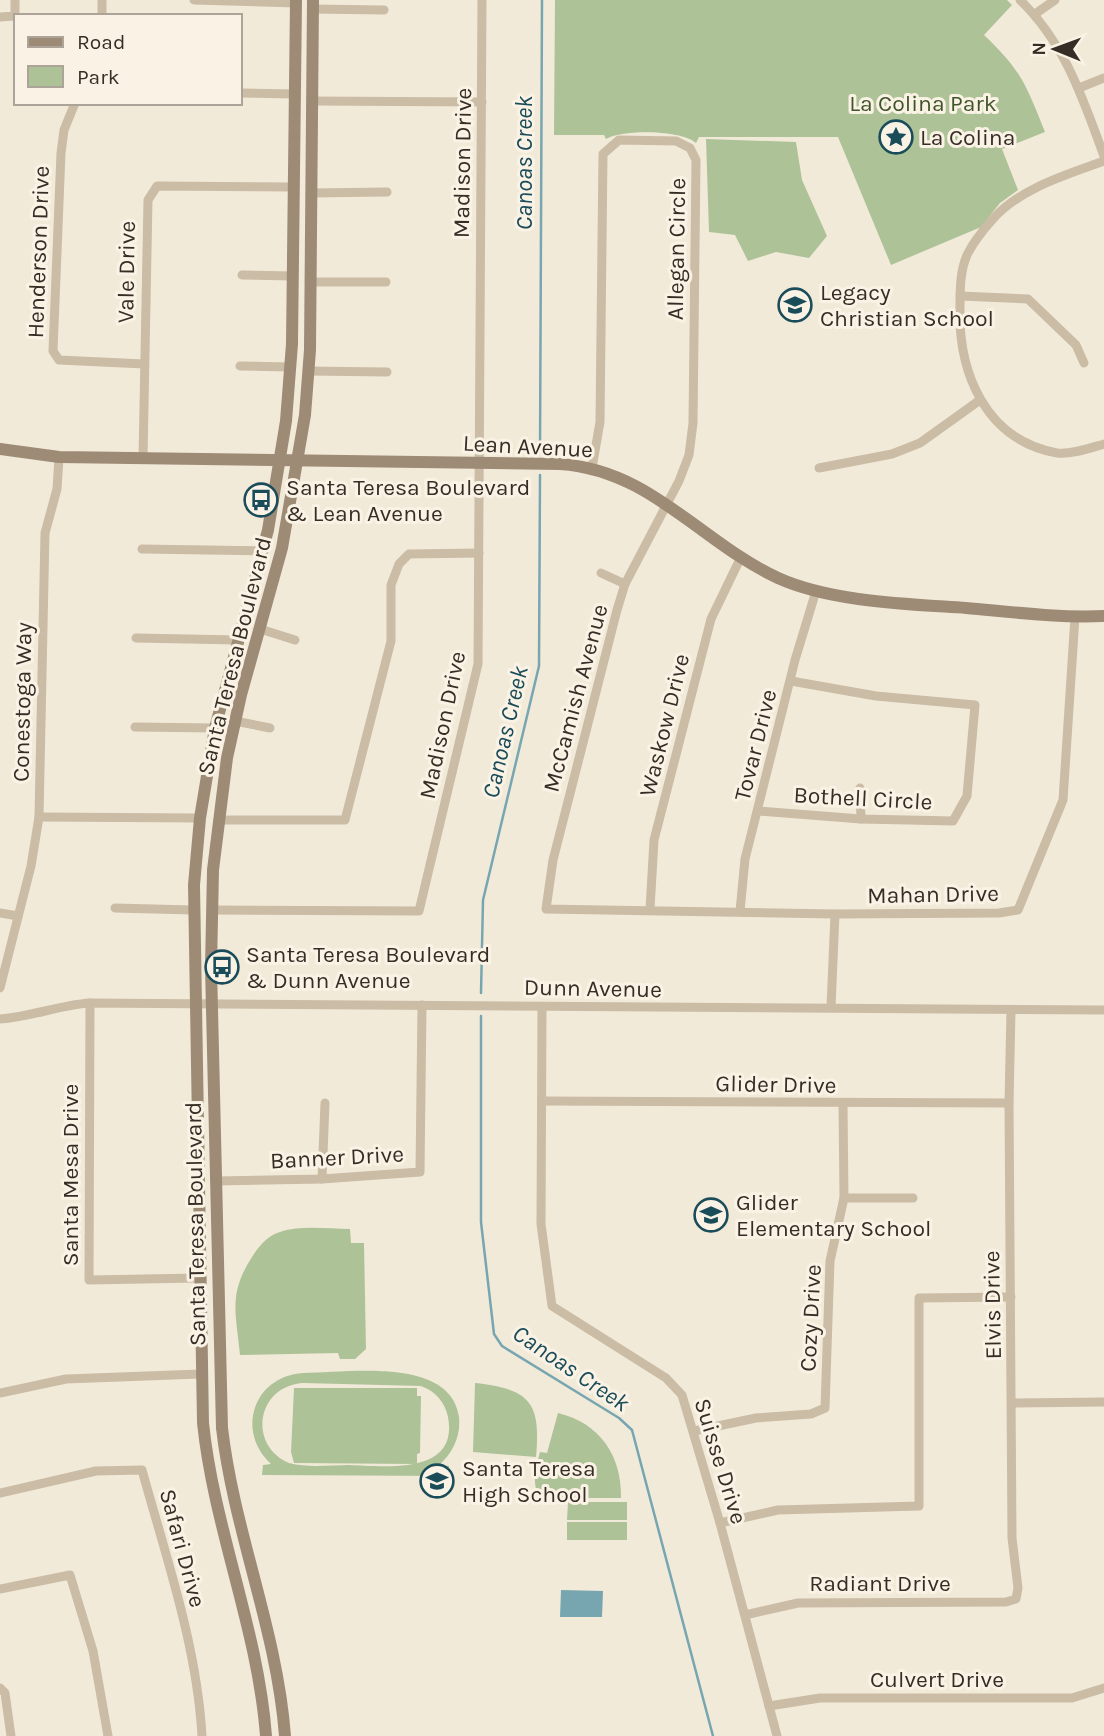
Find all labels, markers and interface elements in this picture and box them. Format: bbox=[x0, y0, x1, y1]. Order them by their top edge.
legend bbox=[14, 14, 242, 105]
north arrow bbox=[1020, 14, 1090, 84]
text: Road bbox=[77, 30, 125, 54]
text: N bbox=[1028, 42, 1050, 56]
text: Park bbox=[77, 65, 120, 89]
street label: Madison Drive bbox=[448, 88, 477, 238]
park label: La Colina Park bbox=[849, 90, 997, 117]
water label: Canoas Creek bbox=[510, 95, 538, 230]
place icon: La Colina bbox=[877, 118, 915, 156]
place label: La Colina bbox=[920, 124, 1015, 151]
street label: Henderson Drive bbox=[22, 165, 55, 339]
street label: Allegan Circle bbox=[662, 178, 691, 320]
street label: Vale Drive bbox=[112, 221, 141, 323]
place label: Legacy Christian School bbox=[820, 279, 994, 332]
school or university icon: Legacy Christian School bbox=[776, 286, 814, 324]
street label: Lean Avenue bbox=[462, 430, 594, 463]
place label: Santa Teresa Boulevard & Lean Avenue bbox=[286, 474, 530, 527]
bus stop icon: Santa Teresa Boulevard & Lean Avenue bbox=[242, 481, 280, 519]
street label: Santa Teresa Boulevard bbox=[192, 534, 277, 778]
street label: McCamish Avenue bbox=[537, 601, 614, 795]
street label: Conestoga Way bbox=[8, 622, 37, 782]
street label: Madison Drive bbox=[414, 649, 471, 801]
street label: Waskow Drive bbox=[634, 651, 695, 799]
water label: Canoas Creek bbox=[476, 662, 534, 801]
street label: Tovar Drive bbox=[729, 687, 782, 804]
street label: Bothell Circle bbox=[793, 781, 933, 816]
street label: Mahan Drive bbox=[867, 880, 999, 909]
place label: Santa Teresa Boulevard & Dunn Avenue bbox=[246, 941, 490, 994]
bus stop icon: Santa Teresa Boulevard & Dunn Avenue bbox=[203, 948, 241, 986]
street label: Dunn Avenue bbox=[524, 974, 662, 1003]
street label: Glider Drive bbox=[715, 1070, 837, 1099]
street label: Santa Mesa Drive bbox=[57, 1084, 84, 1266]
street label: Santa Teresa Boulevard bbox=[180, 1102, 211, 1346]
street label: Banner Drive bbox=[269, 1141, 405, 1174]
place label: Glider Elementary School bbox=[736, 1189, 931, 1242]
school or university icon: Glider Elementary School bbox=[692, 1196, 730, 1234]
street label: Elvis Drive bbox=[978, 1250, 1007, 1360]
street label: Cozy Drive bbox=[794, 1264, 827, 1372]
water label: Canoas Creek bbox=[507, 1319, 635, 1418]
street label: Suisse Drive bbox=[689, 1395, 752, 1527]
place label: Santa Teresa High School bbox=[462, 1455, 596, 1508]
school or university icon: Santa Teresa High School bbox=[418, 1462, 456, 1500]
street label: Safari Drive bbox=[154, 1486, 211, 1610]
street label: Radiant Drive bbox=[809, 1570, 951, 1597]
street label: Culvert Drive bbox=[870, 1666, 1004, 1693]

